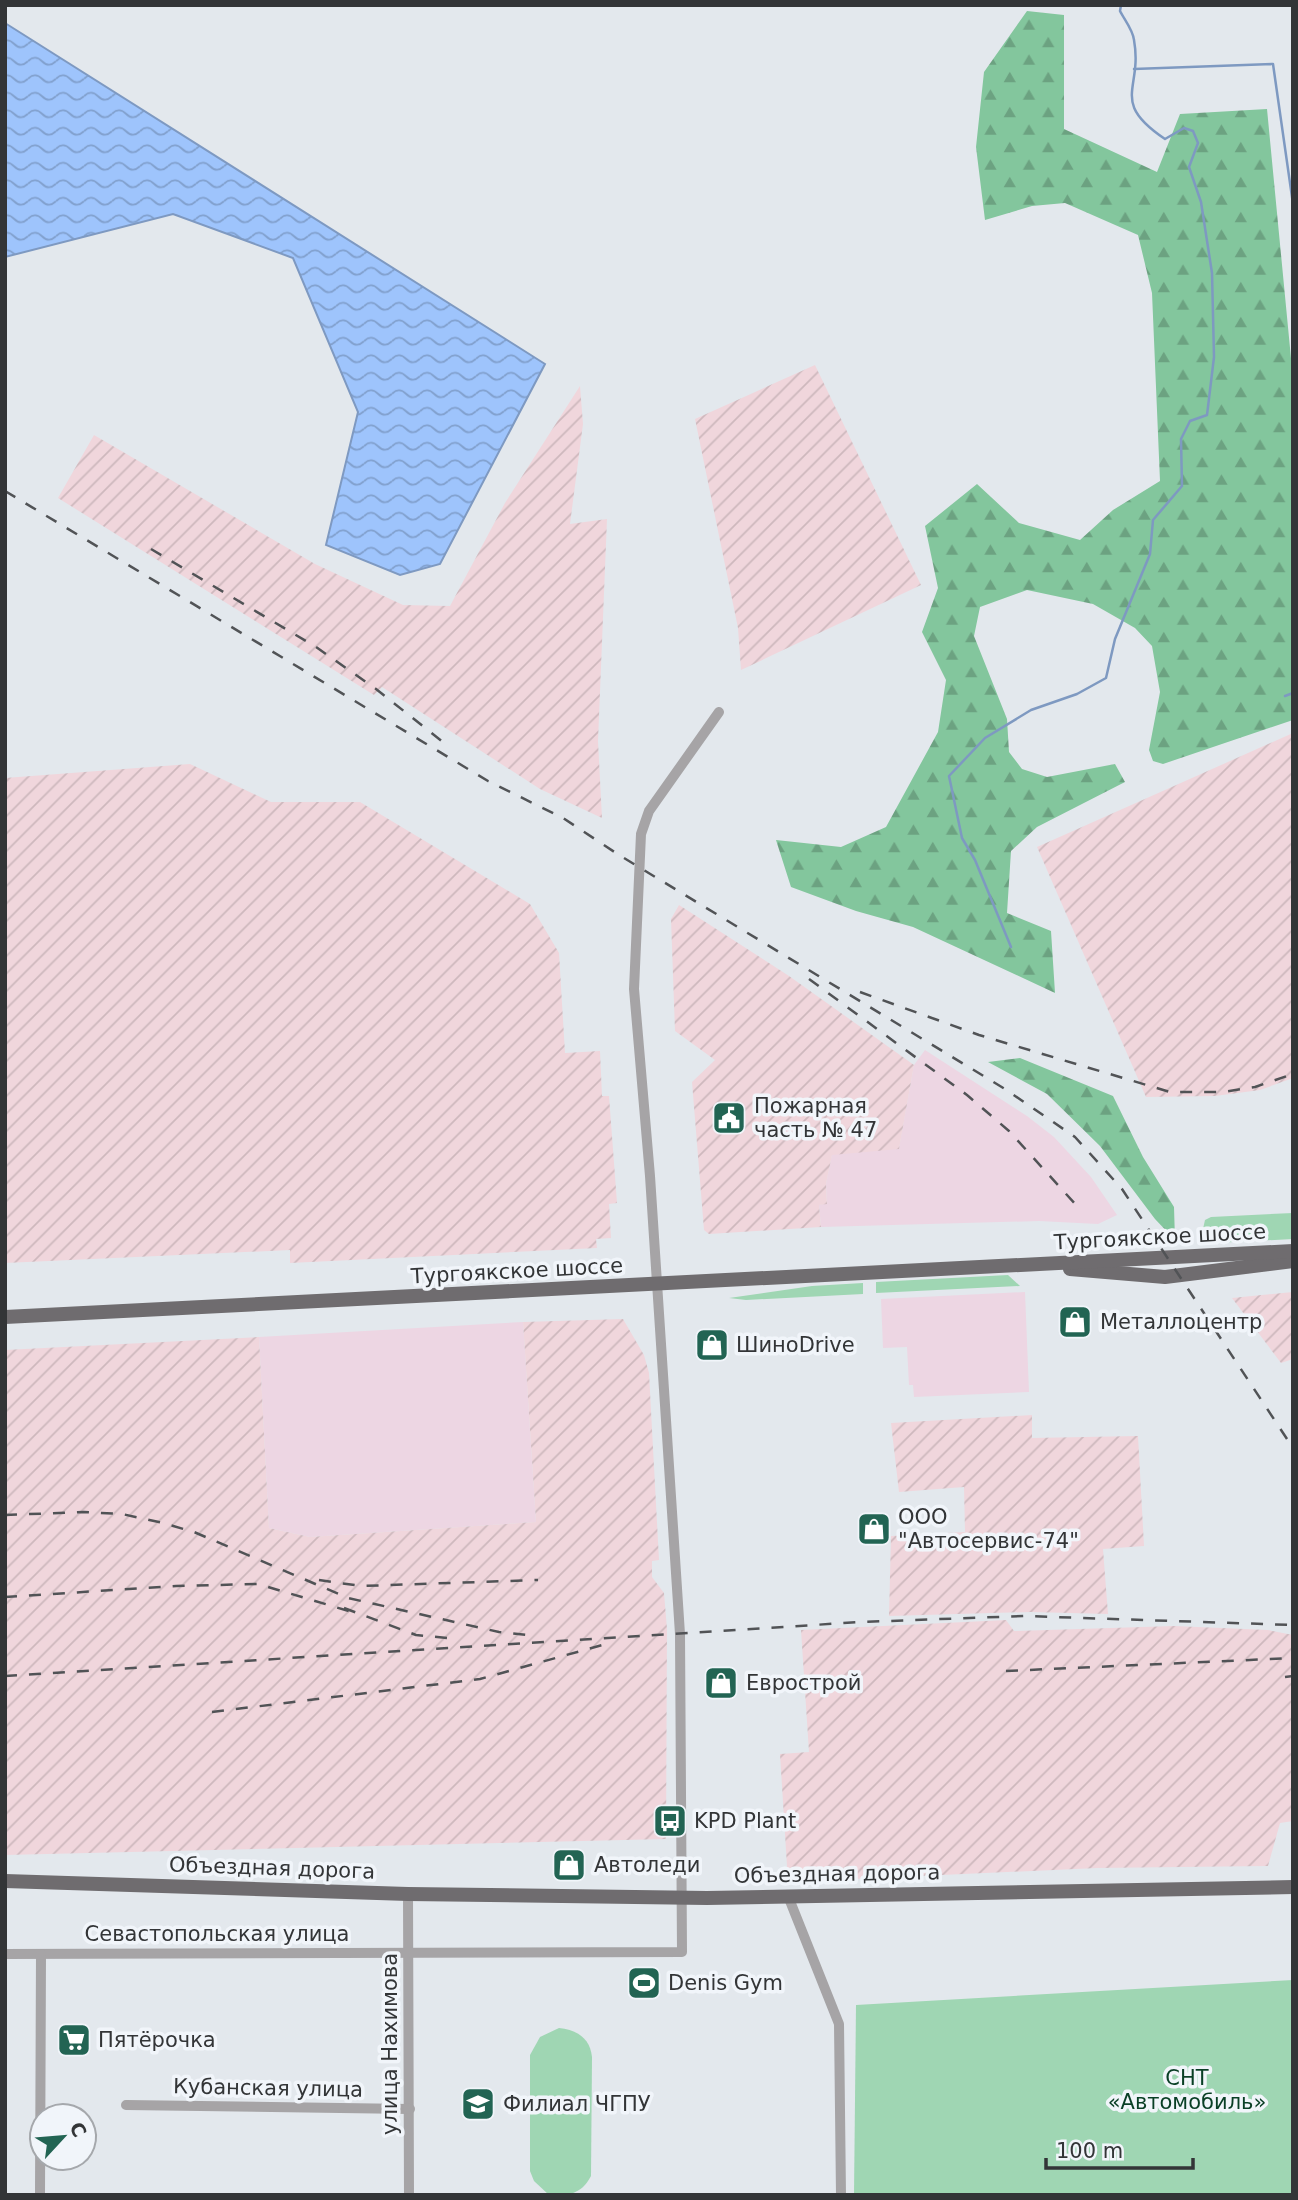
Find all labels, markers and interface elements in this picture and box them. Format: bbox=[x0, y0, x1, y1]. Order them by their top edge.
place label: Пожарная часть № 47 bbox=[754, 1094, 877, 1142]
public building icon: Пожарная часть № 47 bbox=[710, 1099, 748, 1137]
street label: Тургоякское шоссе bbox=[1052, 1219, 1267, 1255]
street label: Тургоякское шоссе bbox=[409, 1253, 624, 1289]
shop icon: Металлоцентр bbox=[1056, 1303, 1094, 1341]
place label: Металлоцентр bbox=[1100, 1310, 1262, 1334]
shop icon: ШиноDrive bbox=[693, 1326, 731, 1364]
place label: ШиноDrive bbox=[736, 1333, 855, 1357]
place label: ООО "Автосервис-74" bbox=[898, 1505, 1079, 1553]
shop icon: ООО "Автосервис-74" bbox=[855, 1510, 893, 1548]
shop icon: Еврострой bbox=[702, 1664, 740, 1702]
place label: Еврострой bbox=[746, 1671, 861, 1695]
bus stop icon: KPD Plant bbox=[651, 1802, 689, 1840]
place label: KPD Plant bbox=[694, 1809, 796, 1833]
shop icon: Автоледи bbox=[550, 1846, 588, 1884]
street label: Объездная дорога bbox=[169, 1852, 375, 1884]
place label: Автоледи bbox=[594, 1853, 700, 1877]
street label: Объездная дорога bbox=[734, 1860, 940, 1888]
street label: Севастопольская улица bbox=[85, 1922, 349, 1946]
street label: улица Нахимова bbox=[378, 1953, 402, 2135]
sports icon: Denis Gym bbox=[625, 1964, 663, 2002]
place label: Denis Gym bbox=[668, 1971, 783, 1995]
supermarket icon: Пятёрочка bbox=[55, 2021, 93, 2059]
place label: Пятёрочка bbox=[98, 2028, 216, 2052]
park label: СНТ «Автомобиль» bbox=[1108, 2066, 1266, 2114]
street label: Кубанская улица bbox=[173, 2074, 363, 2102]
school or university icon: Филиал ЧГПУ bbox=[459, 2085, 497, 2123]
place label: Филиал ЧГПУ bbox=[503, 2092, 651, 2116]
north arrow bbox=[28, 2102, 98, 2172]
text: С bbox=[65, 2118, 91, 2141]
scale bar bbox=[1046, 2126, 1193, 2170]
text: 100 m bbox=[1056, 2139, 1123, 2163]

